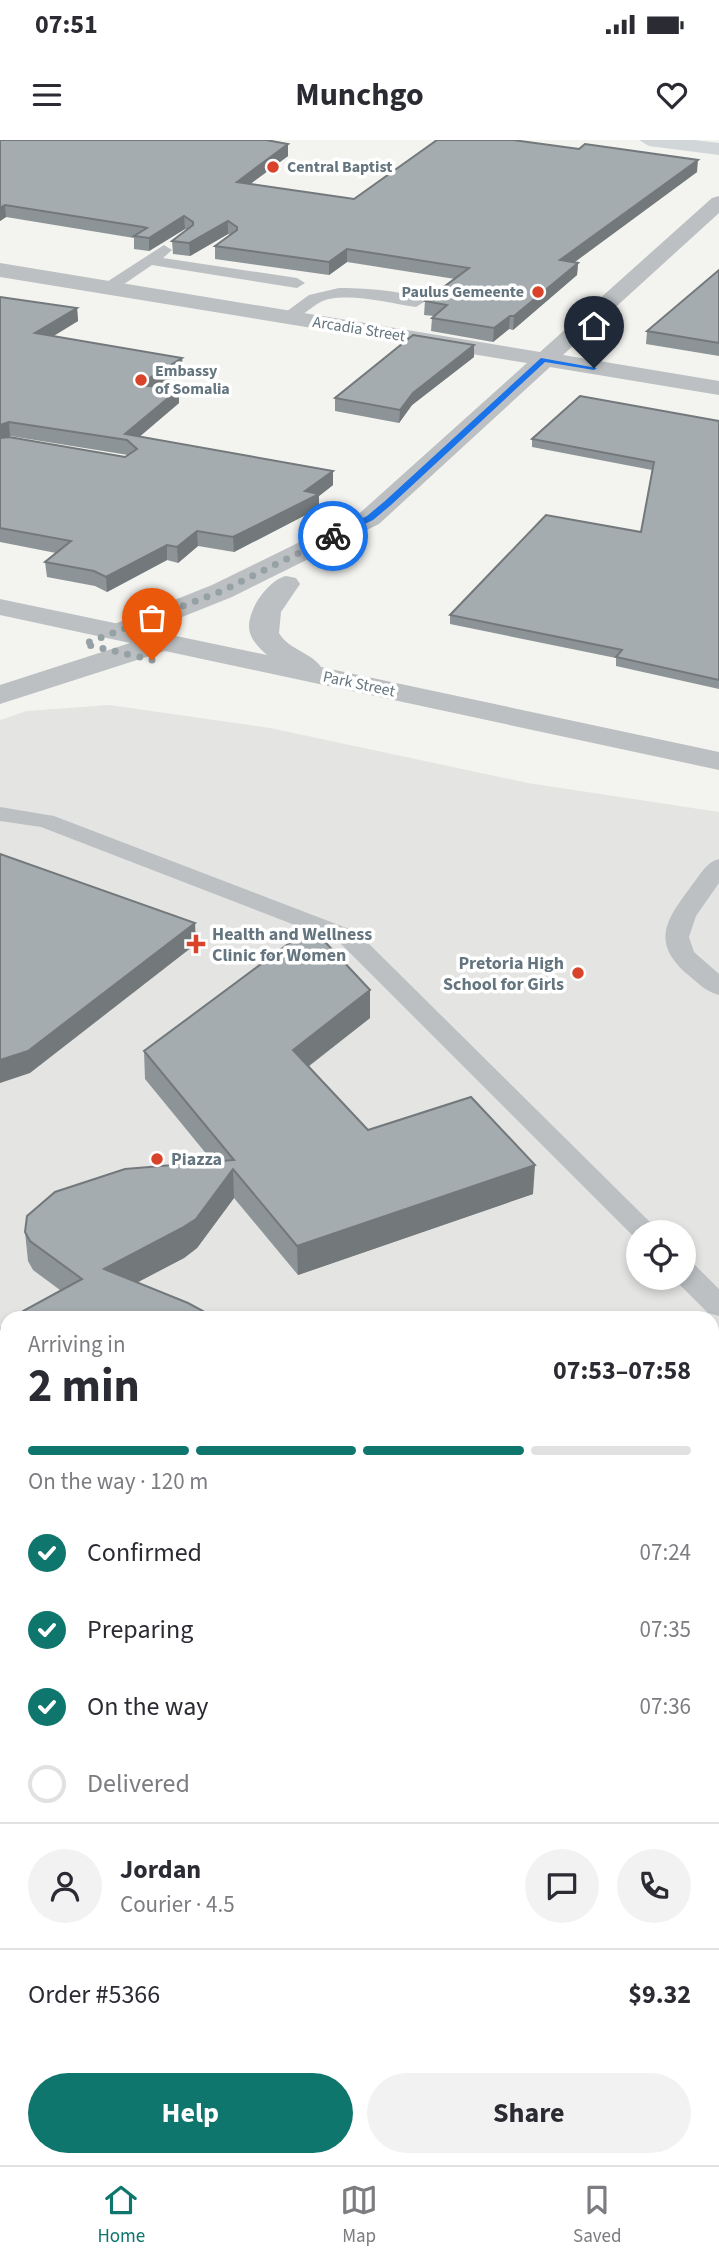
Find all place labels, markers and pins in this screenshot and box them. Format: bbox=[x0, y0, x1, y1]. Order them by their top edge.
place label: Central Baptist bbox=[287, 156, 392, 178]
marker: Central Baptist bbox=[265, 159, 281, 175]
place label: Paulus Gemeente bbox=[401, 281, 524, 303]
marker: Paulus Gemeente bbox=[530, 284, 546, 300]
pin bbox=[564, 296, 624, 368]
place label: Embassy of Somalia bbox=[155, 360, 230, 400]
marker: Embassy of Somalia bbox=[133, 372, 149, 388]
pin bbox=[122, 588, 182, 660]
place label: Health and Wellness Clinic for Women bbox=[212, 922, 372, 968]
marker: Health and Wellness Clinic for Women bbox=[186, 934, 206, 954]
place label: Pretoria High School for Girls bbox=[443, 951, 564, 997]
marker: Pretoria High School for Girls bbox=[570, 965, 586, 981]
place label: Piazza bbox=[171, 1147, 222, 1172]
marker: Piazza bbox=[149, 1151, 165, 1167]

